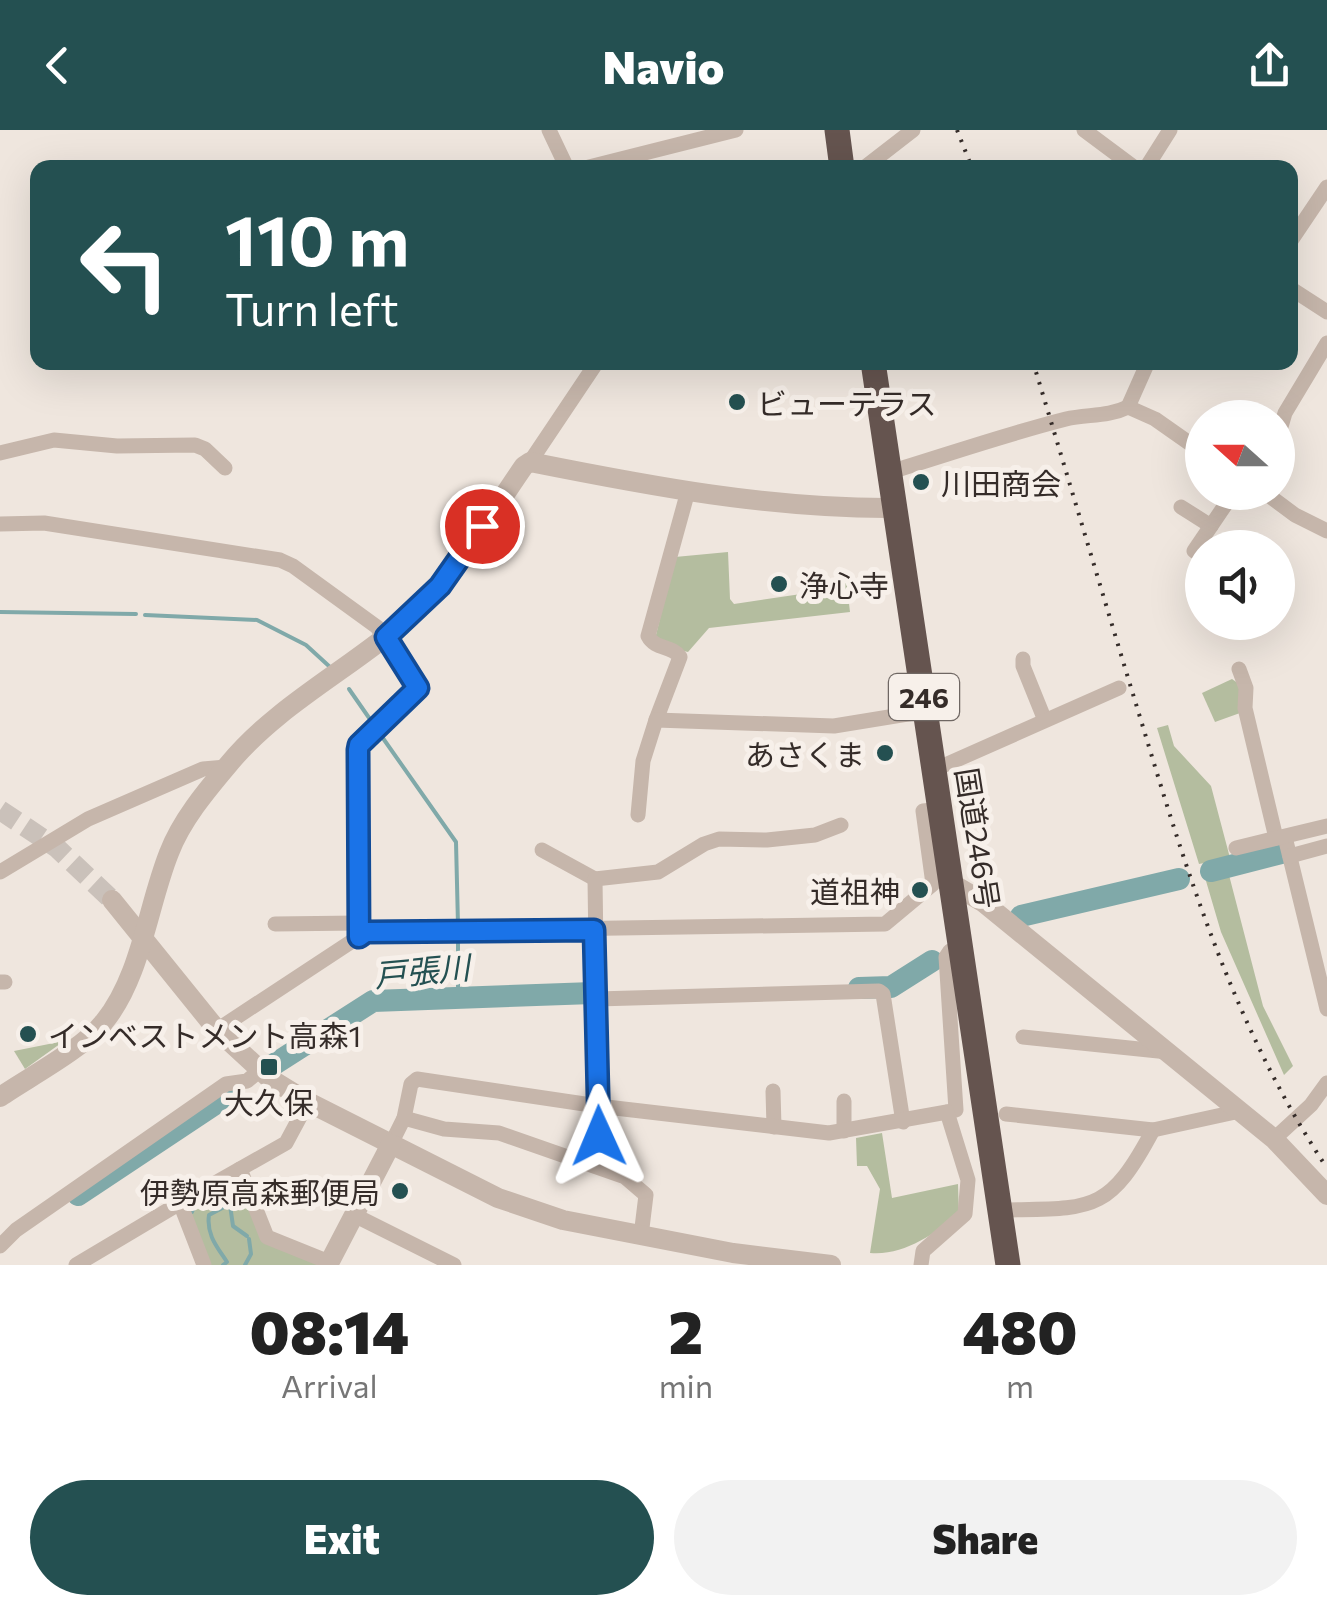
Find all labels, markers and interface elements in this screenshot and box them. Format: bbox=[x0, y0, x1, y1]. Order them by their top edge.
icon: back bbox=[30, 38, 85, 93]
text: Navio bbox=[603, 38, 724, 93]
icon: share bbox=[1242, 38, 1297, 93]
text: 110 m bbox=[225, 195, 409, 280]
icon: left bbox=[60, 200, 190, 330]
text: Turn left bbox=[225, 280, 399, 335]
place label: ビューテラス bbox=[757, 384, 936, 421]
marker: ビューテラス bbox=[726, 391, 748, 413]
north arrow bbox=[1185, 400, 1295, 510]
map controls bbox=[1185, 400, 1295, 640]
place label: 川田商会 bbox=[941, 464, 1061, 501]
marker: 川田商会 bbox=[910, 471, 932, 493]
pin bbox=[440, 484, 525, 569]
icon: arrive bbox=[455, 499, 510, 554]
button: sound bbox=[1185, 530, 1295, 640]
place label: 浄心寺 bbox=[799, 566, 889, 603]
marker: 浄心寺 bbox=[768, 573, 790, 595]
road number: 246 bbox=[889, 674, 959, 720]
place label: あさくま bbox=[745, 735, 865, 772]
marker: あさくま bbox=[874, 742, 896, 764]
street label: 国道246号 bbox=[950, 765, 1008, 911]
place label: 道祖神 bbox=[810, 872, 900, 909]
marker: 道祖神 bbox=[909, 879, 931, 901]
water label: 戸張川 bbox=[372, 946, 475, 994]
place label: インベストメント高森1 bbox=[48, 1016, 361, 1053]
marker: インベストメント高森1 bbox=[17, 1023, 39, 1045]
marker: 大久保 bbox=[258, 1056, 280, 1078]
place label: 大久保 bbox=[224, 1083, 314, 1120]
position arrow bbox=[547, 1084, 651, 1188]
place label: 伊勢原高森郵便局 bbox=[140, 1173, 380, 1210]
marker: 伊勢原高森郵便局 bbox=[389, 1180, 411, 1202]
text: 08:14 bbox=[249, 1293, 409, 1366]
text: 2 bbox=[669, 1293, 703, 1366]
text: 480 bbox=[962, 1293, 1078, 1366]
text: Arrival bbox=[281, 1365, 378, 1405]
text: min bbox=[659, 1365, 713, 1405]
text: m bbox=[1006, 1365, 1034, 1405]
button: Exit bbox=[30, 1480, 654, 1595]
button: Share bbox=[674, 1480, 1297, 1595]

